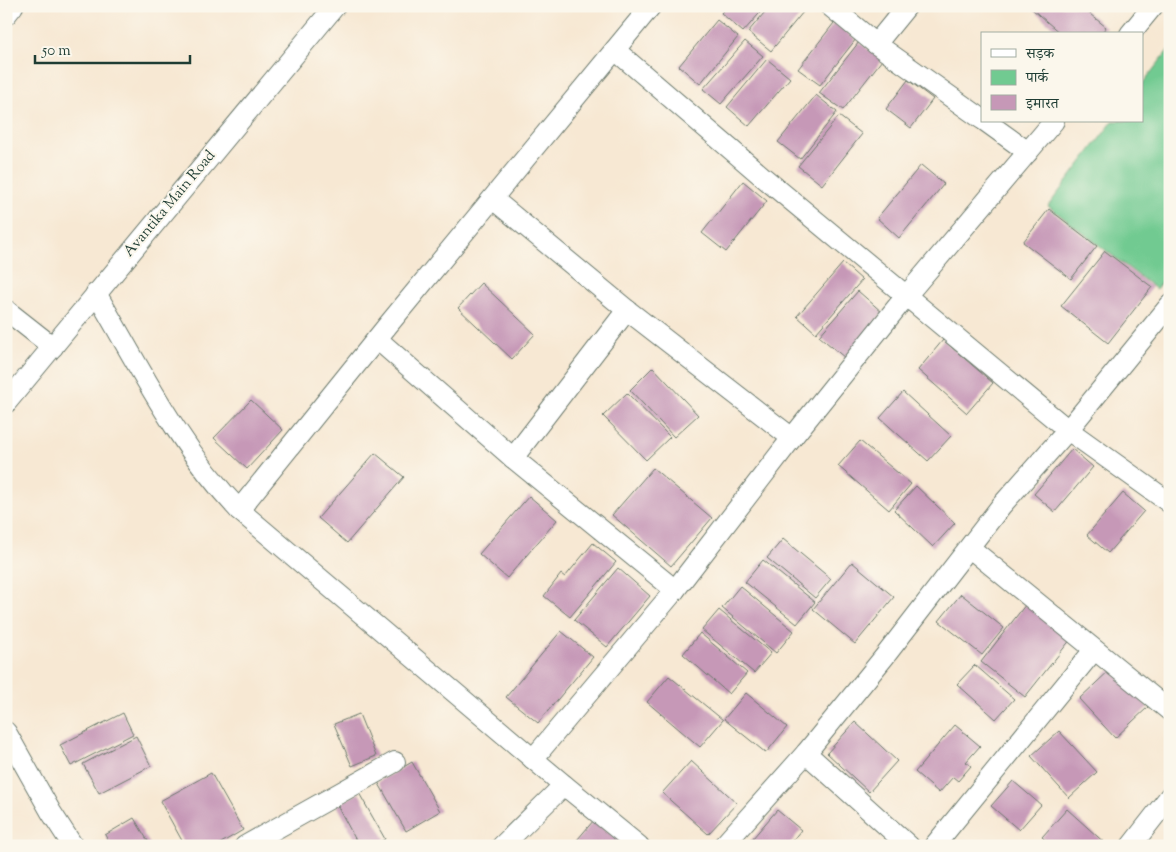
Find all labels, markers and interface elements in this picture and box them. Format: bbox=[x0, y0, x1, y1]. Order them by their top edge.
scale bar bbox=[35, 32, 190, 64]
legend bbox=[981, 32, 1144, 122]
text: 50 m bbox=[41, 41, 71, 62]
text: सड़क bbox=[1025, 44, 1055, 65]
text: पार्क bbox=[1025, 68, 1049, 89]
text: इमारत bbox=[1025, 94, 1060, 115]
street label: Avantika Main Road bbox=[119, 146, 221, 262]

